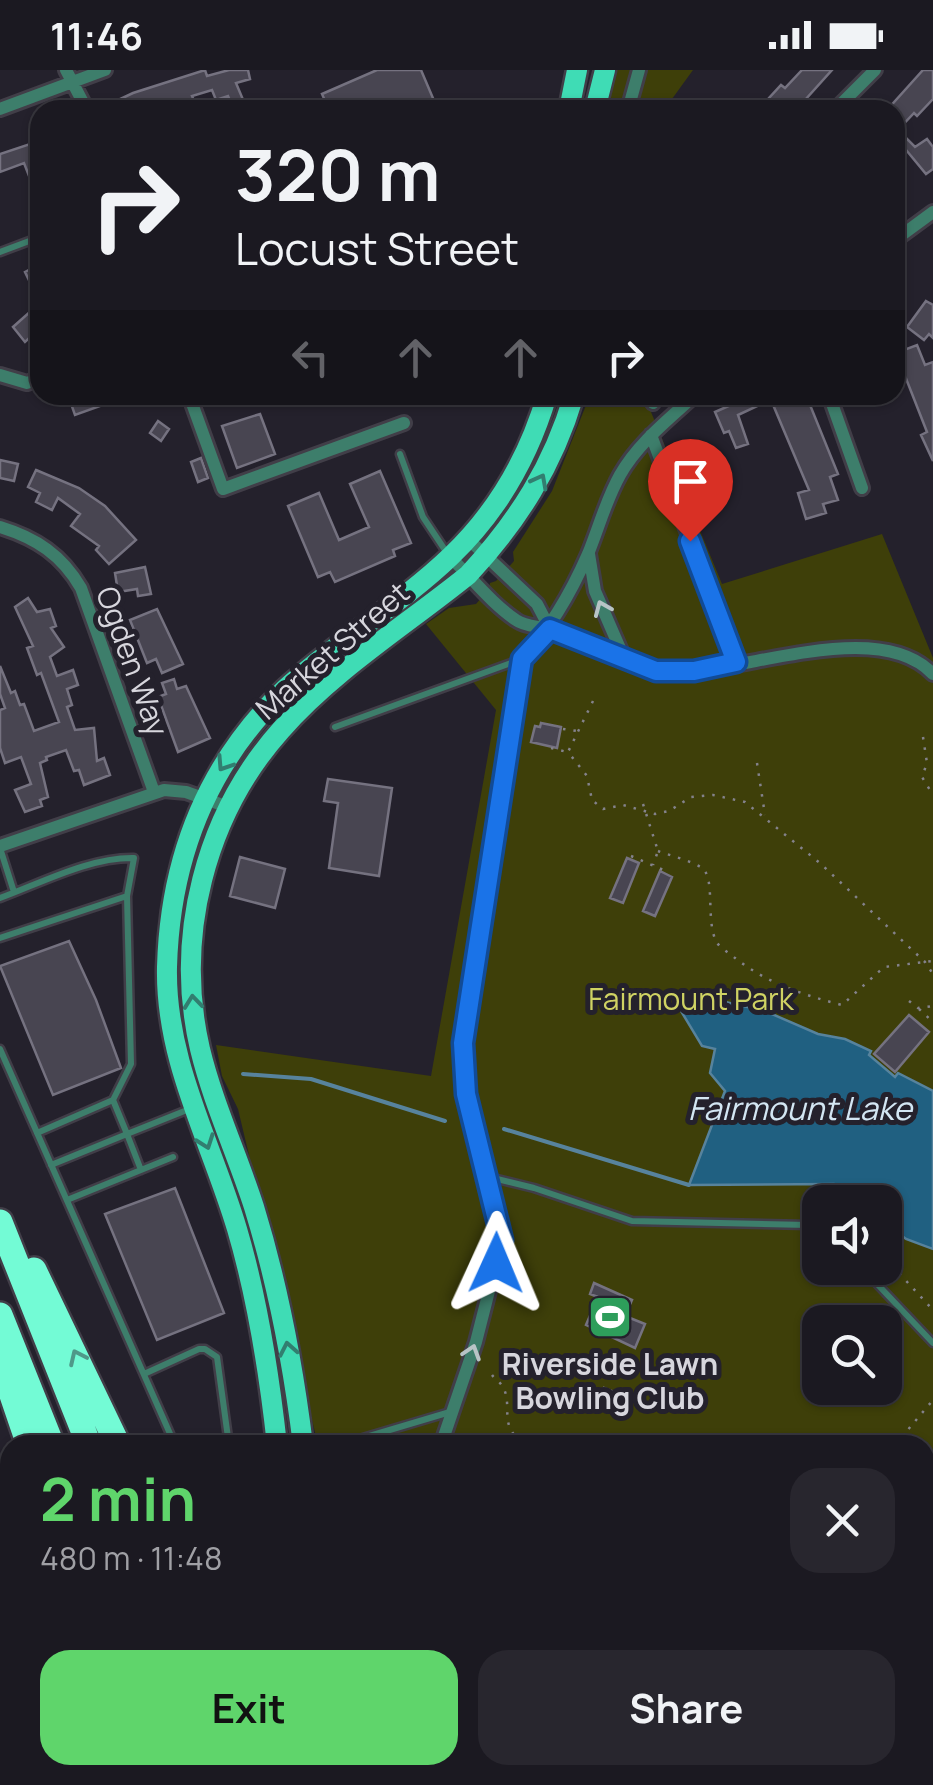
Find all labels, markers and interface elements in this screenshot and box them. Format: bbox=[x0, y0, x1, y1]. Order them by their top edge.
text: 11:46 bbox=[50, 9, 143, 61]
text: 320 m bbox=[235, 126, 440, 222]
icon: right bbox=[70, 140, 200, 270]
text: Locust Street bbox=[235, 217, 519, 279]
icon: left bbox=[283, 330, 338, 385]
icon: ahead bbox=[388, 330, 443, 385]
icon: ahead bbox=[493, 330, 548, 385]
icon: right bbox=[598, 330, 653, 385]
pin bbox=[648, 439, 733, 542]
icon: arrive bbox=[663, 454, 718, 509]
one-way arrow bbox=[527, 473, 547, 491]
street label: Market Street bbox=[246, 572, 418, 728]
street label: Ogden Way bbox=[87, 580, 179, 742]
one-way arrow bbox=[594, 600, 614, 618]
one-way arrow bbox=[218, 753, 237, 771]
park label: Fairmount Park bbox=[588, 978, 795, 1019]
one-way arrow bbox=[183, 994, 204, 1010]
water label: Fairmount Lake bbox=[688, 1086, 914, 1130]
one-way arrow bbox=[194, 1132, 215, 1149]
map controls bbox=[802, 1185, 902, 1405]
button: sound bbox=[802, 1185, 902, 1285]
position arrow bbox=[444, 1211, 548, 1315]
sports icon: Riverside Lawn Bowling Club bbox=[587, 1294, 633, 1340]
button: search bbox=[802, 1305, 902, 1405]
one-way arrow bbox=[279, 1340, 300, 1357]
place label: Riverside Lawn Bowling Club bbox=[502, 1343, 718, 1418]
one-way arrow bbox=[460, 1345, 481, 1362]
one-way arrow bbox=[69, 1349, 89, 1367]
text: 2 min bbox=[40, 1457, 196, 1539]
button: close bbox=[790, 1468, 895, 1573]
text: 480 m · 11:48 bbox=[40, 1536, 223, 1580]
button: Exit bbox=[40, 1650, 458, 1765]
button: Share bbox=[478, 1650, 895, 1765]

